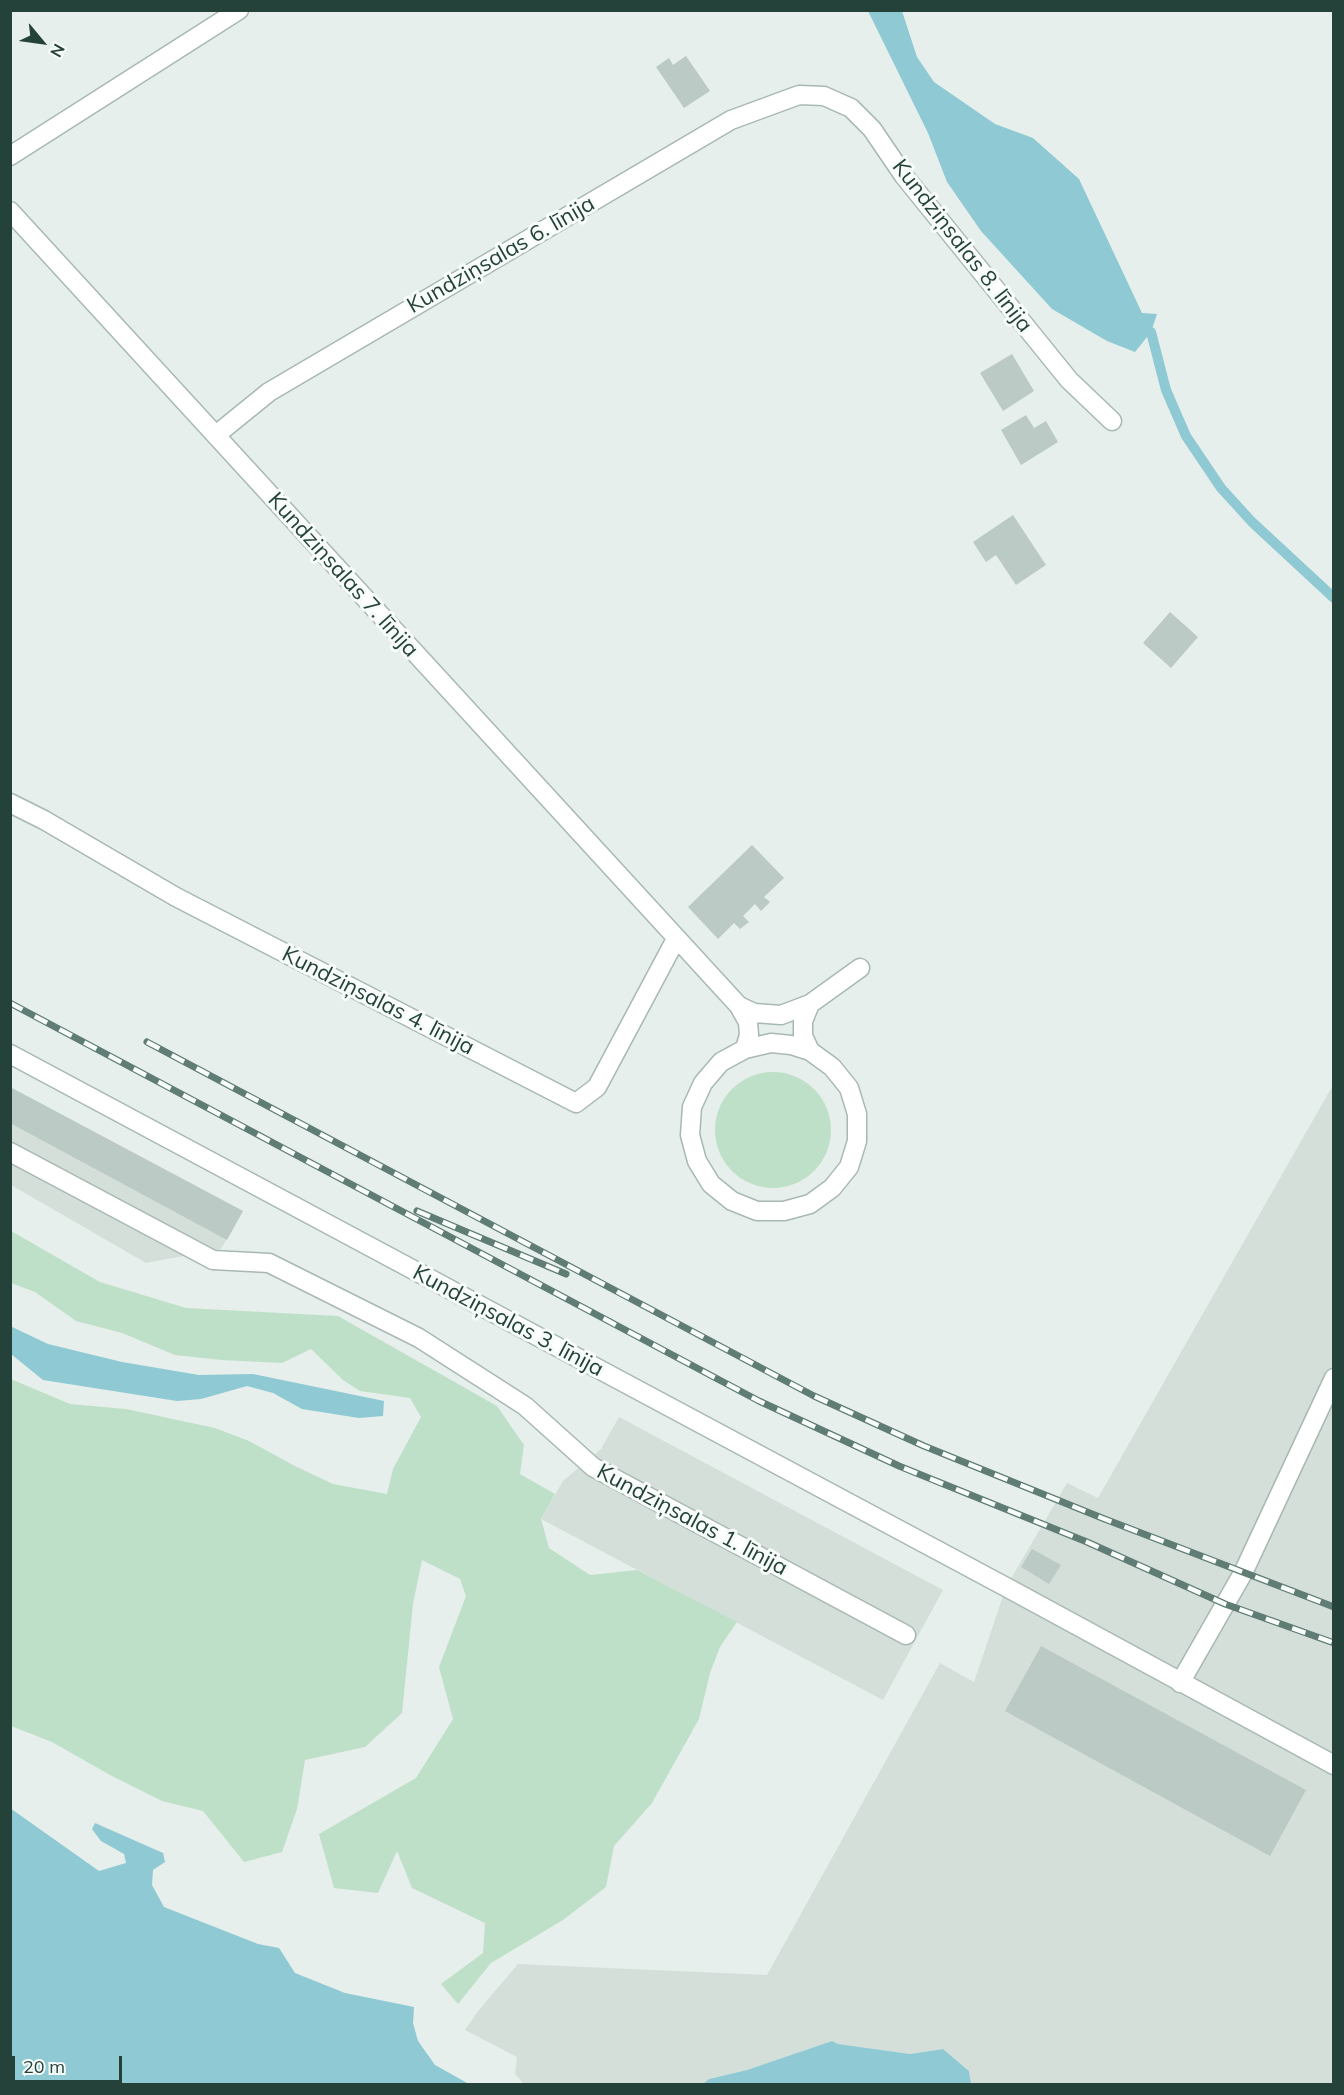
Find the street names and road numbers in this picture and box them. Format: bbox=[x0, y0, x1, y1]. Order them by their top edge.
street label: Kundziņsalas 8. līnija bbox=[886, 154, 1038, 338]
street label: Kundziņsalas 6. līnija bbox=[402, 191, 600, 319]
street label: Kundziņsalas 7. līnija bbox=[262, 487, 424, 663]
street label: Kundziņsalas 4. līnija bbox=[277, 941, 479, 1061]
street label: Kundziņsalas 3. līnija bbox=[408, 1260, 608, 1382]
street label: Kundziņsalas 1. līnija bbox=[592, 1459, 792, 1581]

